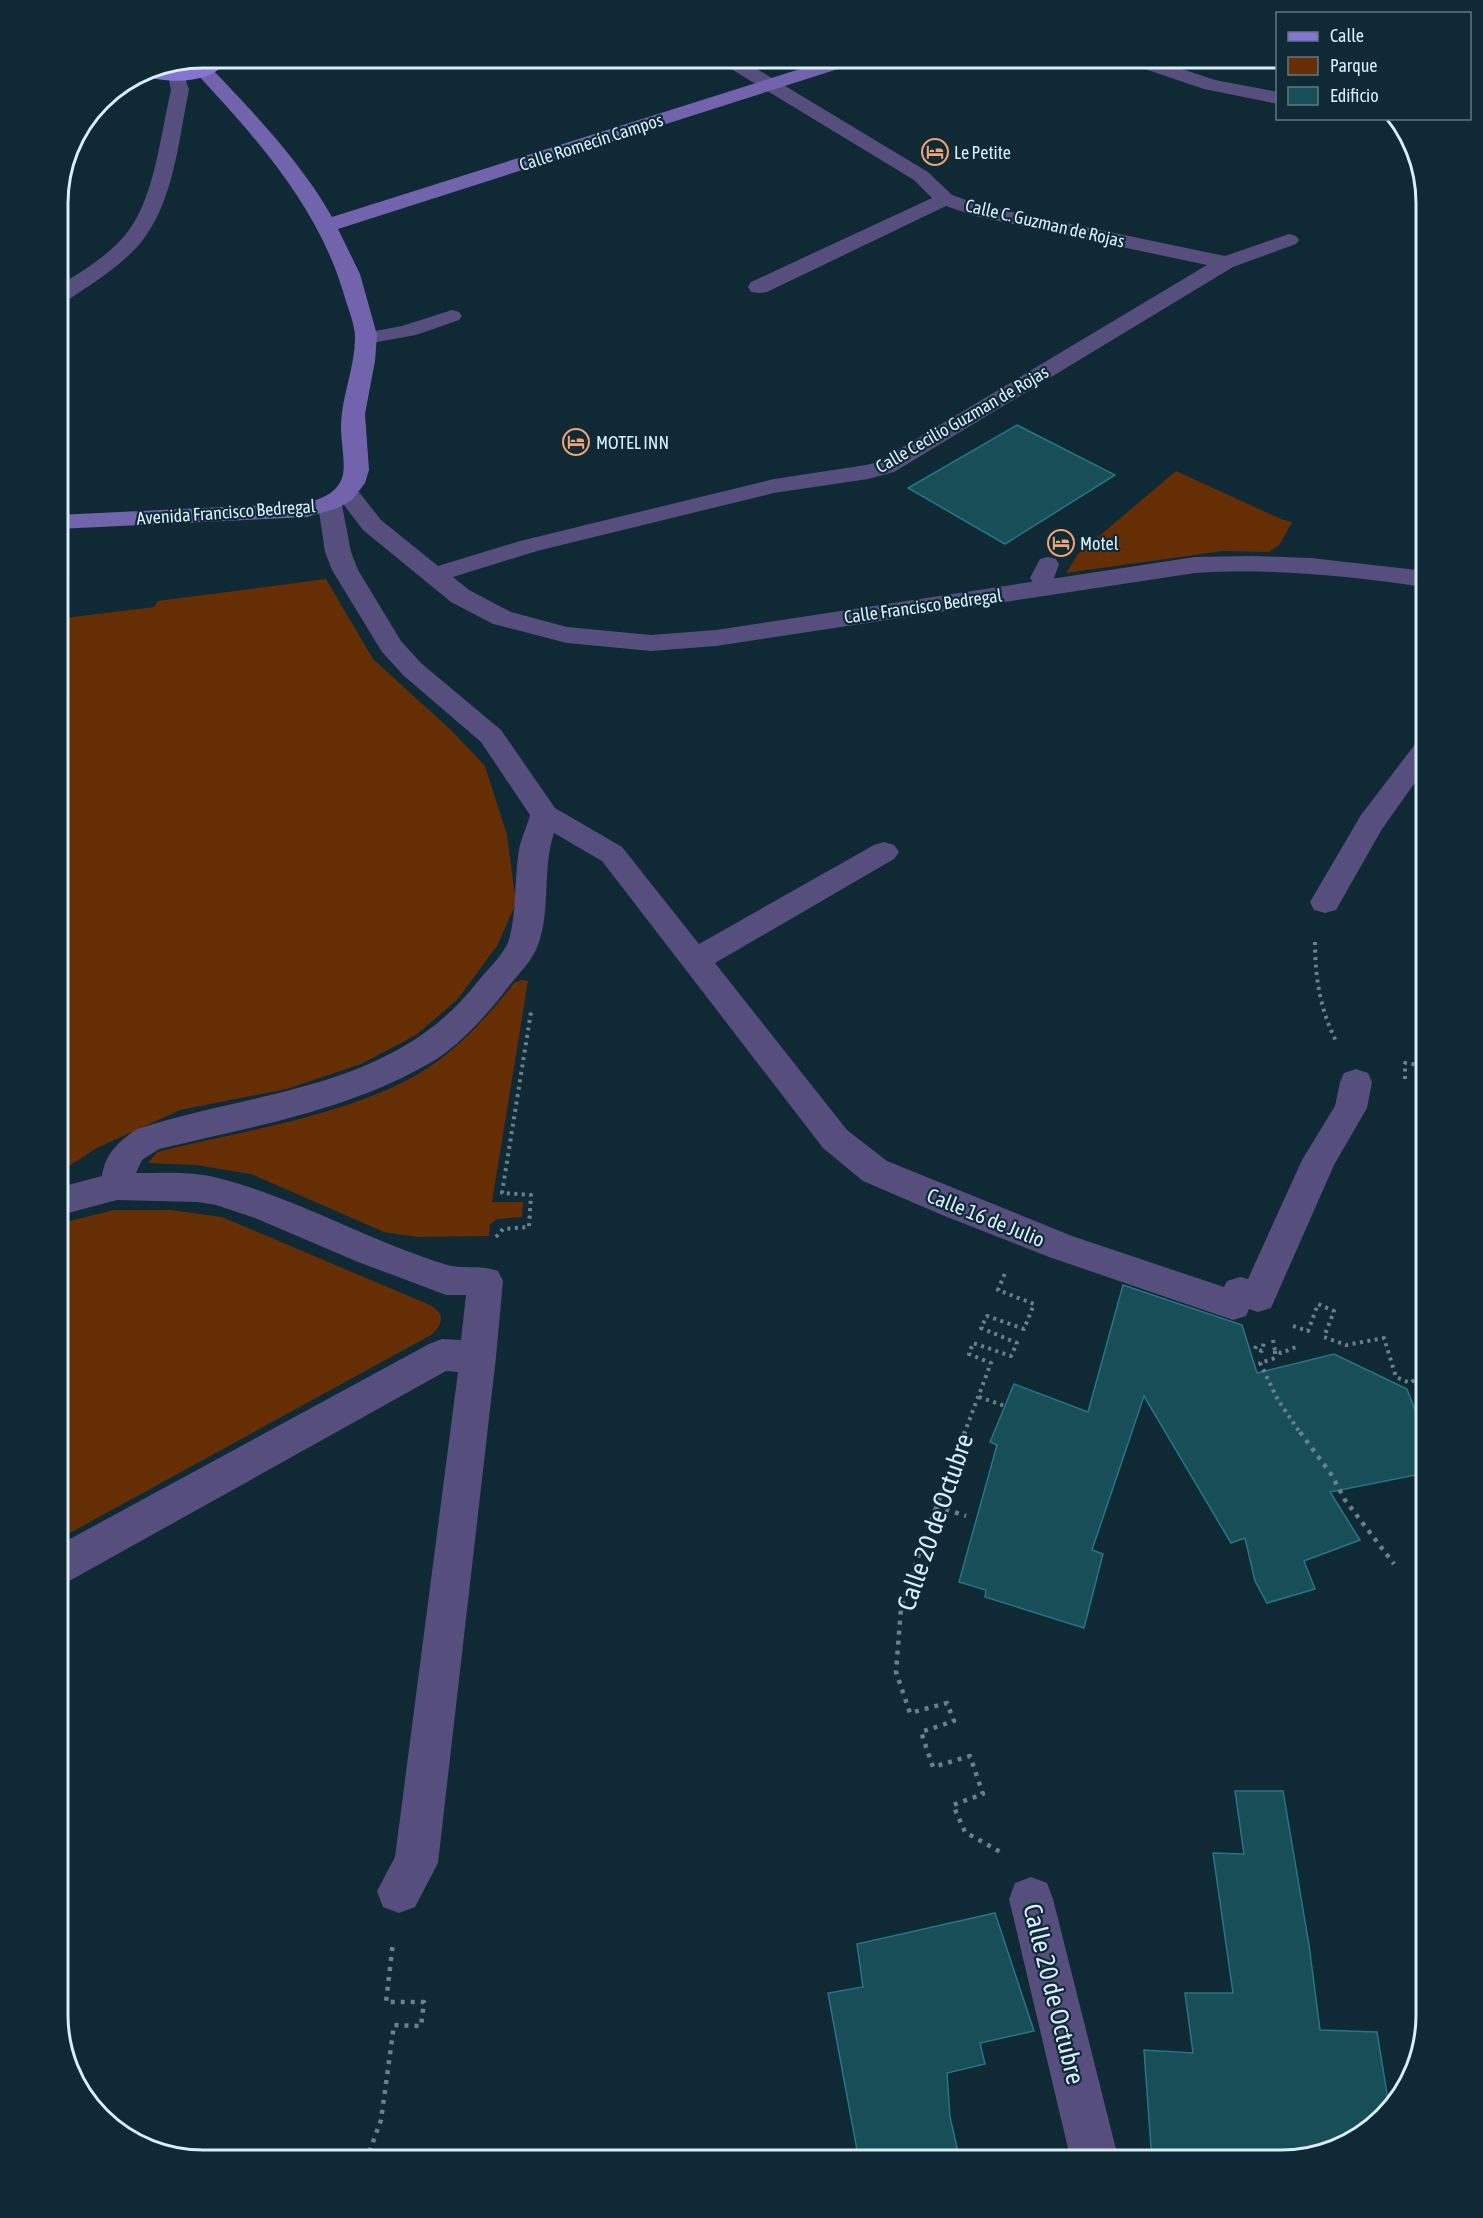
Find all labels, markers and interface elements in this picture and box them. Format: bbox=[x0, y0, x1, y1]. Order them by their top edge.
legend bbox=[1276, 12, 1471, 120]
text: Calle bbox=[1330, 25, 1364, 46]
text: Parque bbox=[1330, 55, 1378, 76]
text: Edificio bbox=[1330, 85, 1379, 106]
street label: Calle Romecín Campos bbox=[517, 109, 665, 175]
hotel icon: Le Petite bbox=[920, 137, 950, 167]
place label: Le Petite bbox=[954, 142, 1011, 163]
street label: Calle C. Guzman de Rojas bbox=[963, 194, 1127, 252]
street label: Calle Cecilio Guzman de Rojas bbox=[872, 361, 1052, 477]
hotel icon: MOTEL INN bbox=[561, 427, 591, 457]
place label: MOTEL INN bbox=[596, 432, 669, 453]
street label: Avenida Francisco Bedregal bbox=[136, 495, 316, 529]
hotel icon: Motel bbox=[1046, 528, 1076, 558]
place label: Motel bbox=[1080, 533, 1119, 554]
street label: Calle Francisco Bedregal bbox=[843, 584, 1004, 627]
street label: Calle 16 de Julio bbox=[924, 1183, 1048, 1251]
street label: Calle 20 de Octubre bbox=[891, 1430, 979, 1614]
street label: Calle 20 de Octubre bbox=[1017, 1901, 1091, 2087]

